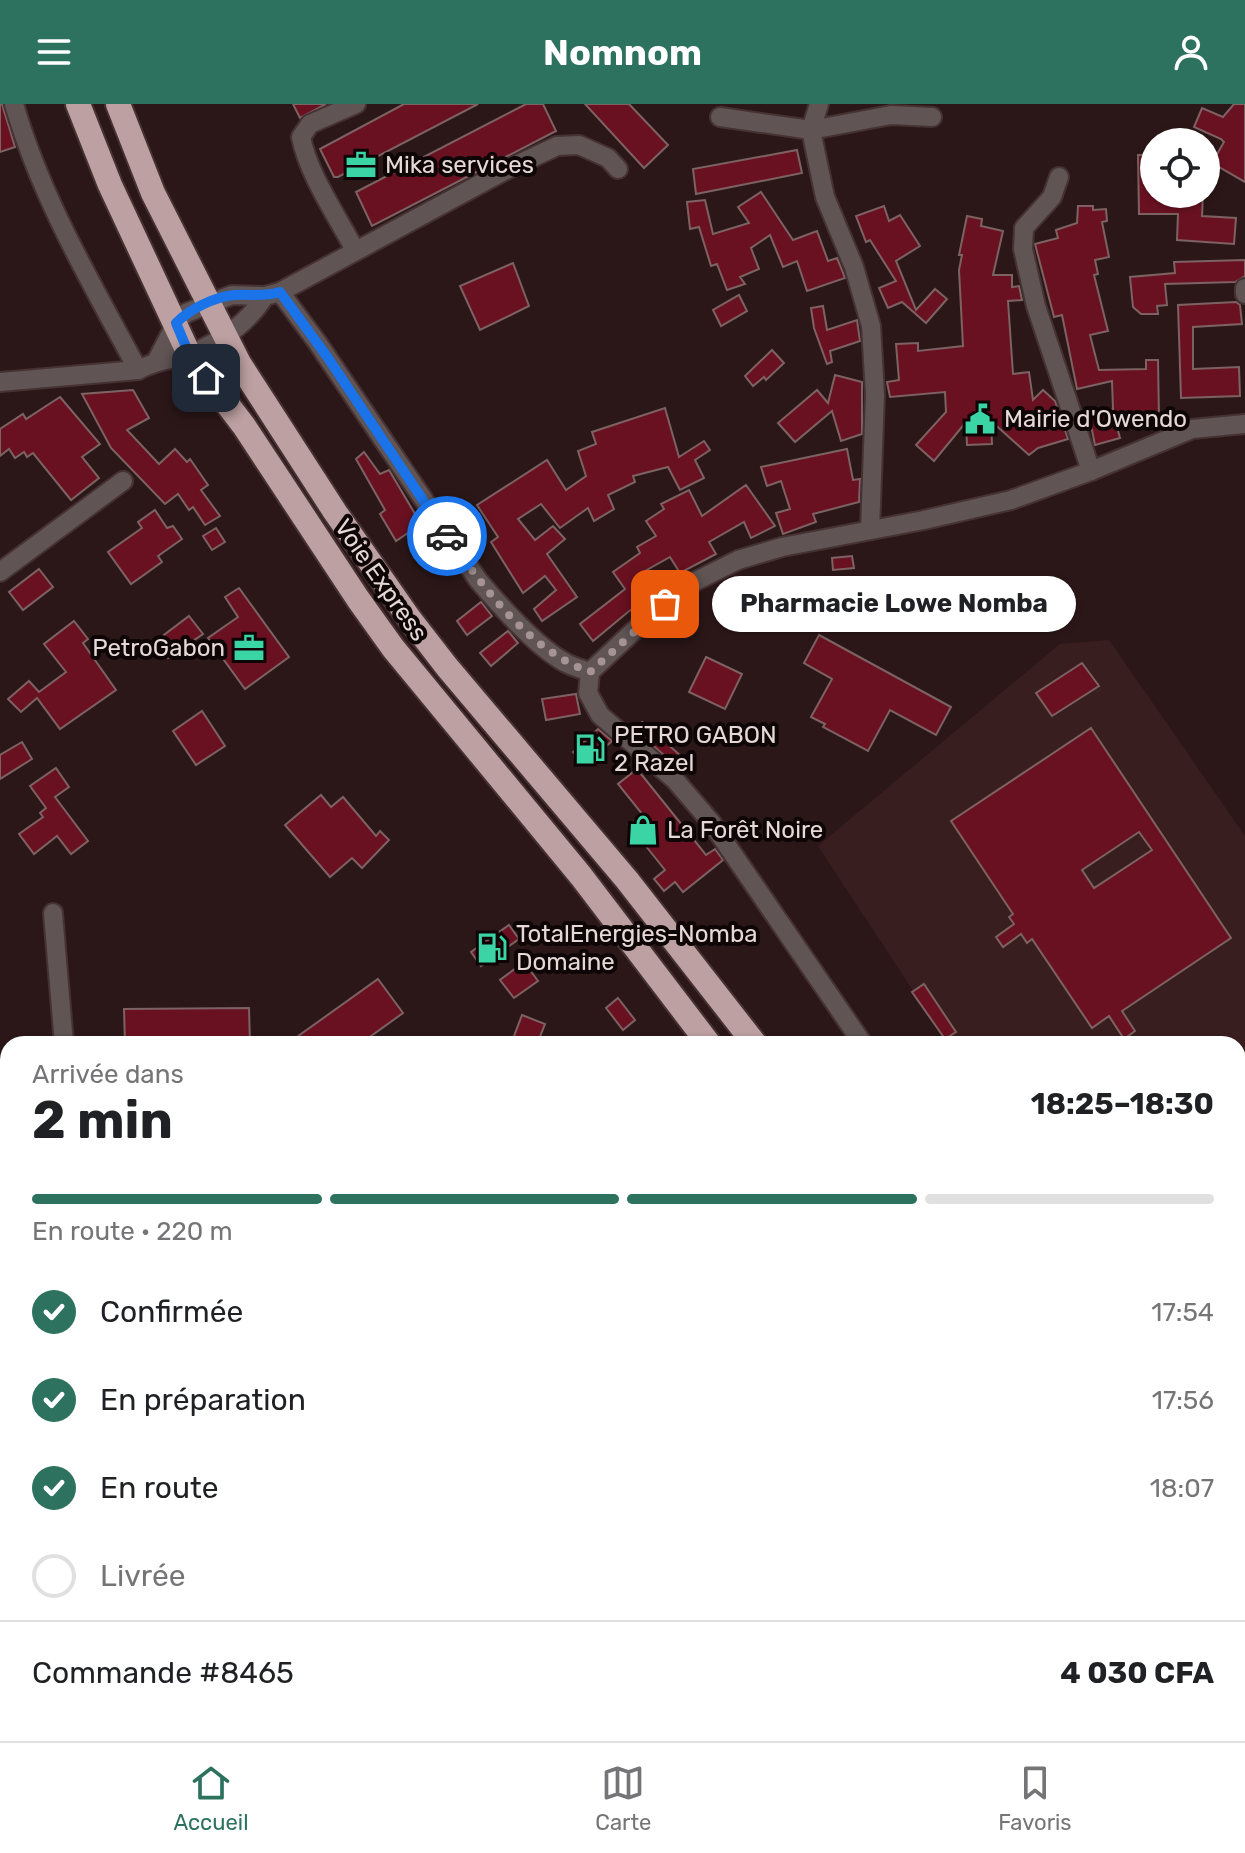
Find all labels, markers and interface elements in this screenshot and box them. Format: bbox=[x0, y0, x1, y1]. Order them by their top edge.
icon: menu bbox=[32, 30, 76, 74]
icon: person bbox=[1169, 30, 1213, 74]
text: Nomnom bbox=[543, 31, 702, 74]
map controls bbox=[1140, 128, 1220, 208]
button: locate bbox=[1140, 128, 1220, 208]
office icon: Mika services bbox=[344, 148, 378, 182]
place label: Mika services bbox=[385, 151, 534, 179]
pin bbox=[172, 344, 240, 412]
icon: home bbox=[184, 356, 228, 400]
public building icon: Mairie d'Owendo bbox=[963, 402, 997, 436]
place label: Mairie d'Owendo bbox=[1004, 405, 1187, 433]
courier bbox=[407, 496, 487, 576]
street label: Voie Express bbox=[329, 514, 433, 646]
icon: car bbox=[425, 514, 469, 558]
pin bbox=[631, 570, 699, 638]
callout: Pharmacie Lowe Nomba bbox=[713, 576, 1077, 632]
icon: bag bbox=[643, 582, 687, 626]
text: Pharmacie Lowe Nomba bbox=[740, 588, 1048, 619]
office icon: PetroGabon bbox=[232, 631, 266, 665]
place label: PetroGabon bbox=[92, 634, 225, 662]
place label: PETRO GABON 2 Razel bbox=[614, 721, 777, 777]
fuel station icon: PETRO GABON 2 Razel bbox=[573, 732, 607, 766]
shop icon: La Forêt Noire bbox=[626, 813, 660, 847]
place label: La Forêt Noire bbox=[667, 816, 823, 844]
place label: TotalEnergies-Nomba Domaine bbox=[516, 920, 757, 976]
fuel station icon: TotalEnergies-Nomba Domaine bbox=[475, 931, 509, 965]
text: Arrivée dans bbox=[32, 1059, 184, 1090]
text: 18:25–18:30 bbox=[1031, 1086, 1214, 1122]
text: 2 min bbox=[32, 1089, 173, 1151]
text: En route · 220 m bbox=[32, 1216, 233, 1247]
icon: check bbox=[32, 1290, 76, 1334]
text: Confirmée bbox=[100, 1294, 243, 1330]
text: 17:54 bbox=[1151, 1297, 1214, 1328]
icon: check bbox=[32, 1378, 76, 1422]
text: En préparation bbox=[100, 1382, 306, 1418]
text: 17:56 bbox=[1152, 1385, 1214, 1416]
icon: check bbox=[32, 1466, 76, 1510]
text: En route bbox=[100, 1470, 219, 1506]
text: 18:07 bbox=[1150, 1473, 1214, 1504]
text: Livrée bbox=[100, 1558, 185, 1594]
text: Commande #8465 bbox=[32, 1655, 294, 1691]
text: 4 030 CFA bbox=[1060, 1655, 1214, 1691]
tab: Accueil bbox=[173, 1761, 249, 1836]
tab: Carte bbox=[595, 1761, 651, 1836]
tab: Favoris bbox=[998, 1761, 1072, 1836]

